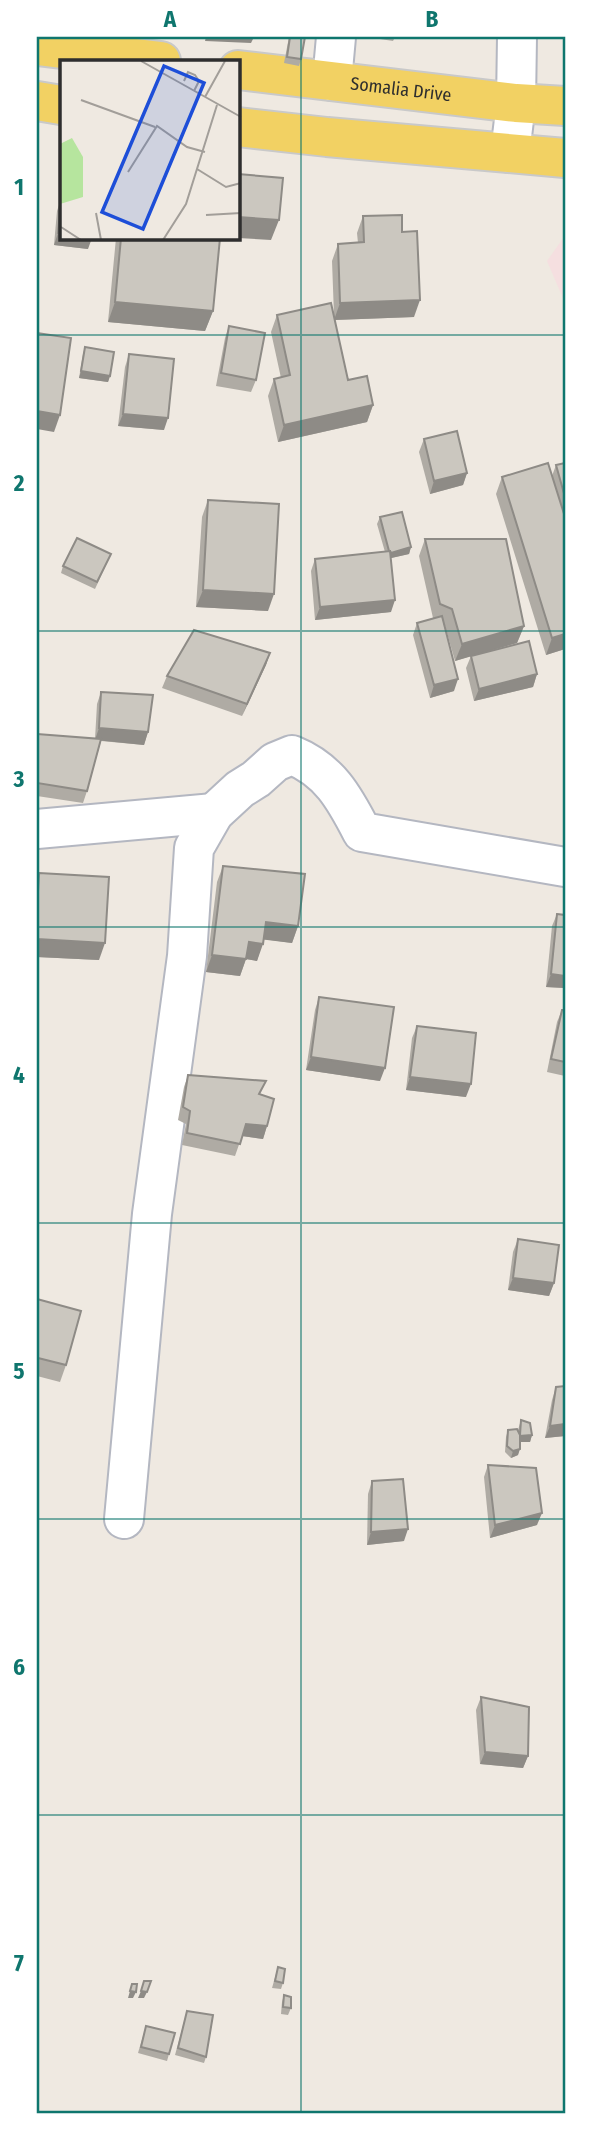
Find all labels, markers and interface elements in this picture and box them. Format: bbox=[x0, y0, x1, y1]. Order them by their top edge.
text: A bbox=[163, 5, 177, 33]
text: B bbox=[426, 5, 439, 33]
inset map bbox=[60, 60, 240, 240]
street label: Somalia Drive bbox=[349, 72, 453, 106]
text: 1 bbox=[14, 173, 24, 201]
text: 2 bbox=[13, 469, 25, 497]
text: 3 bbox=[13, 765, 25, 793]
text: 4 bbox=[13, 1061, 25, 1089]
text: 5 bbox=[13, 1357, 25, 1385]
text: 6 bbox=[13, 1653, 25, 1681]
text: 7 bbox=[14, 1949, 24, 1977]

